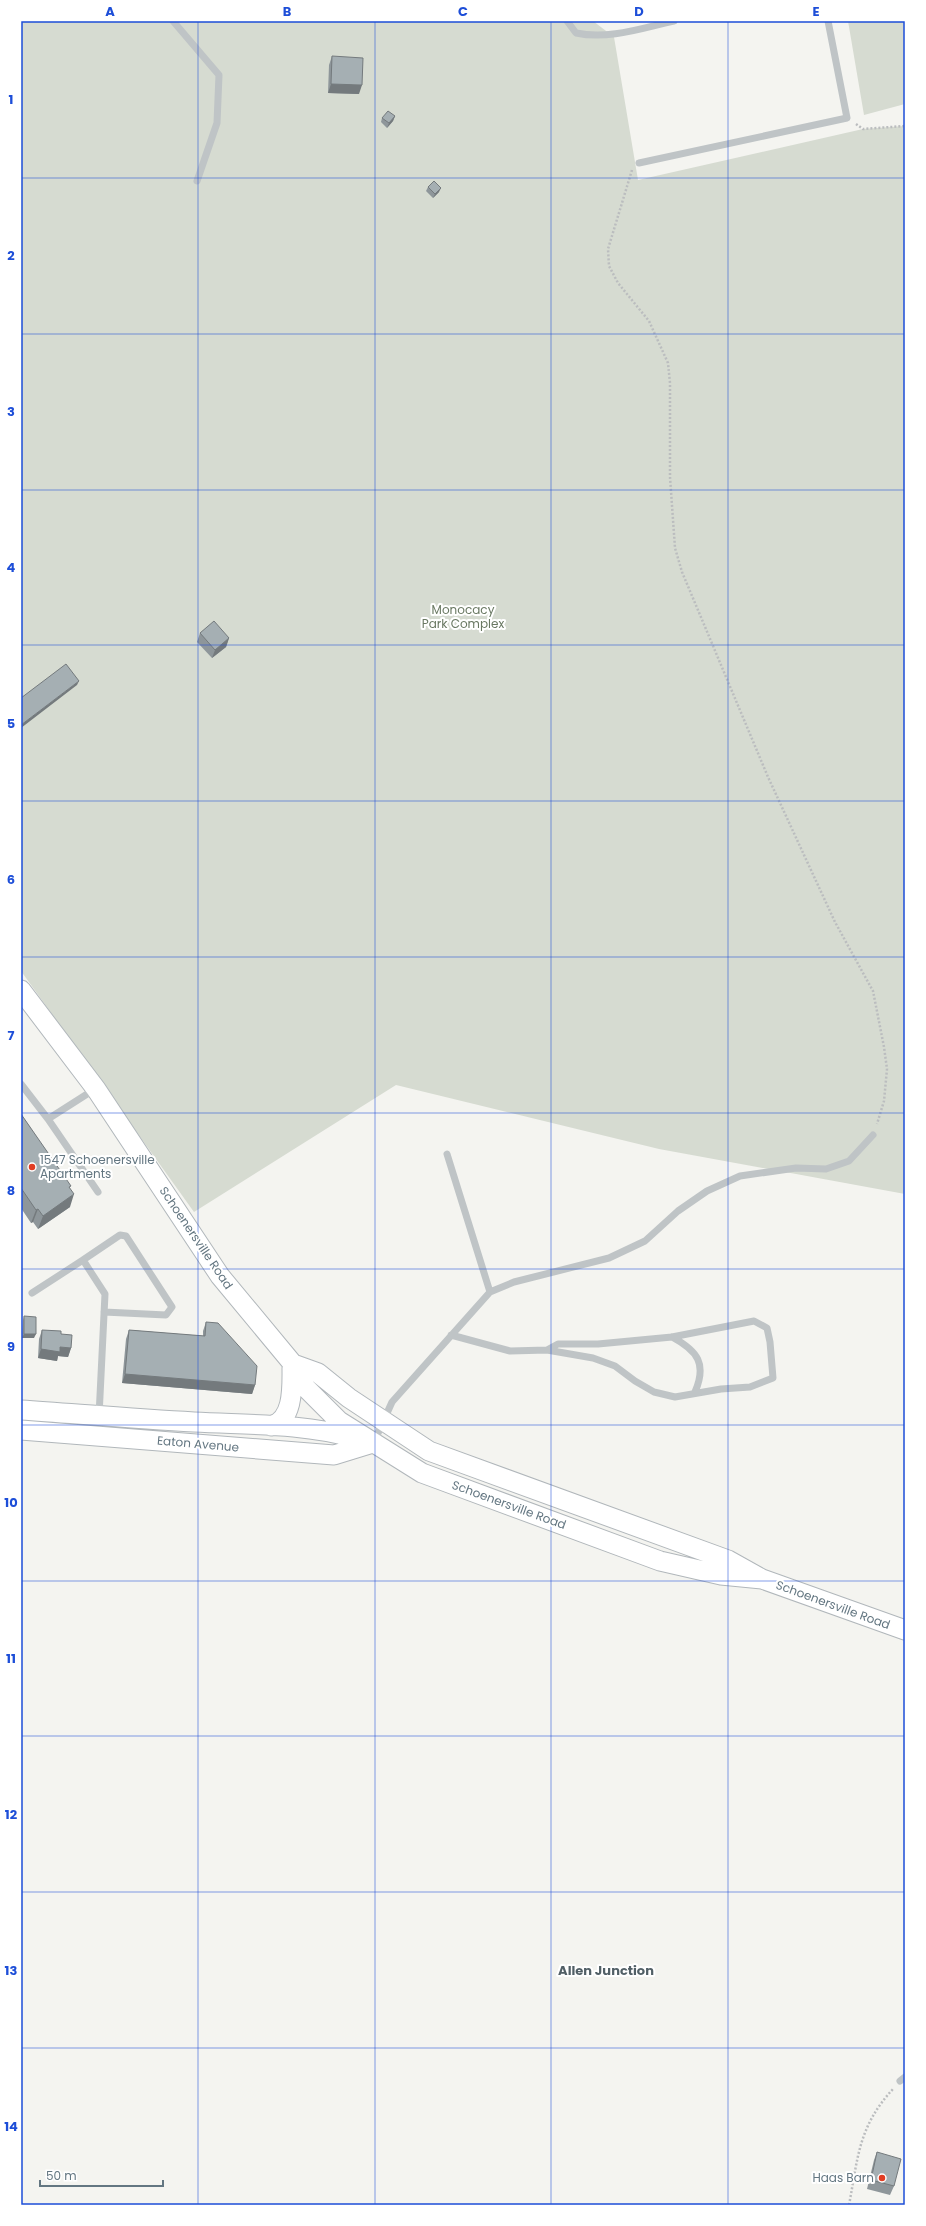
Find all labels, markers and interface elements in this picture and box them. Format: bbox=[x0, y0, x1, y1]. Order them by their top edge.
text: A bbox=[105, 2, 115, 21]
text: B bbox=[283, 2, 292, 21]
text: C bbox=[458, 2, 468, 21]
text: D bbox=[634, 2, 644, 21]
text: E bbox=[812, 2, 820, 21]
text: 1 bbox=[9, 90, 13, 109]
text: 2 bbox=[7, 246, 15, 265]
text: 3 bbox=[7, 402, 15, 421]
text: 4 bbox=[7, 558, 16, 577]
park label: Monocacy Park Complex bbox=[422, 601, 504, 632]
text: 5 bbox=[7, 714, 15, 733]
text: 6 bbox=[7, 870, 15, 889]
text: 7 bbox=[8, 1026, 15, 1045]
place label: 1547 Schoenersville Apartments bbox=[40, 1151, 155, 1182]
marker: 1547 Schoenersville Apartments bbox=[27, 1162, 37, 1172]
text: 8 bbox=[7, 1181, 15, 1200]
street label: Schoenersville Road bbox=[156, 1183, 237, 1292]
text: 9 bbox=[7, 1337, 15, 1356]
street label: Eaton Avenue bbox=[156, 1431, 240, 1456]
street label: Schoenersville Road bbox=[450, 1476, 569, 1533]
text: 10 bbox=[4, 1493, 18, 1512]
street label: Schoenersville Road bbox=[774, 1576, 893, 1633]
text: 11 bbox=[6, 1649, 16, 1668]
text: 12 bbox=[5, 1805, 18, 1824]
text: 13 bbox=[5, 1961, 18, 1980]
district label: Allen Junction bbox=[558, 1961, 654, 1980]
text: 14 bbox=[4, 2117, 18, 2136]
scale bar bbox=[40, 2162, 163, 2188]
text: 50 m bbox=[46, 2167, 77, 2184]
place label: Haas Barn bbox=[812, 2169, 874, 2186]
marker: Haas Barn bbox=[877, 2173, 887, 2183]

